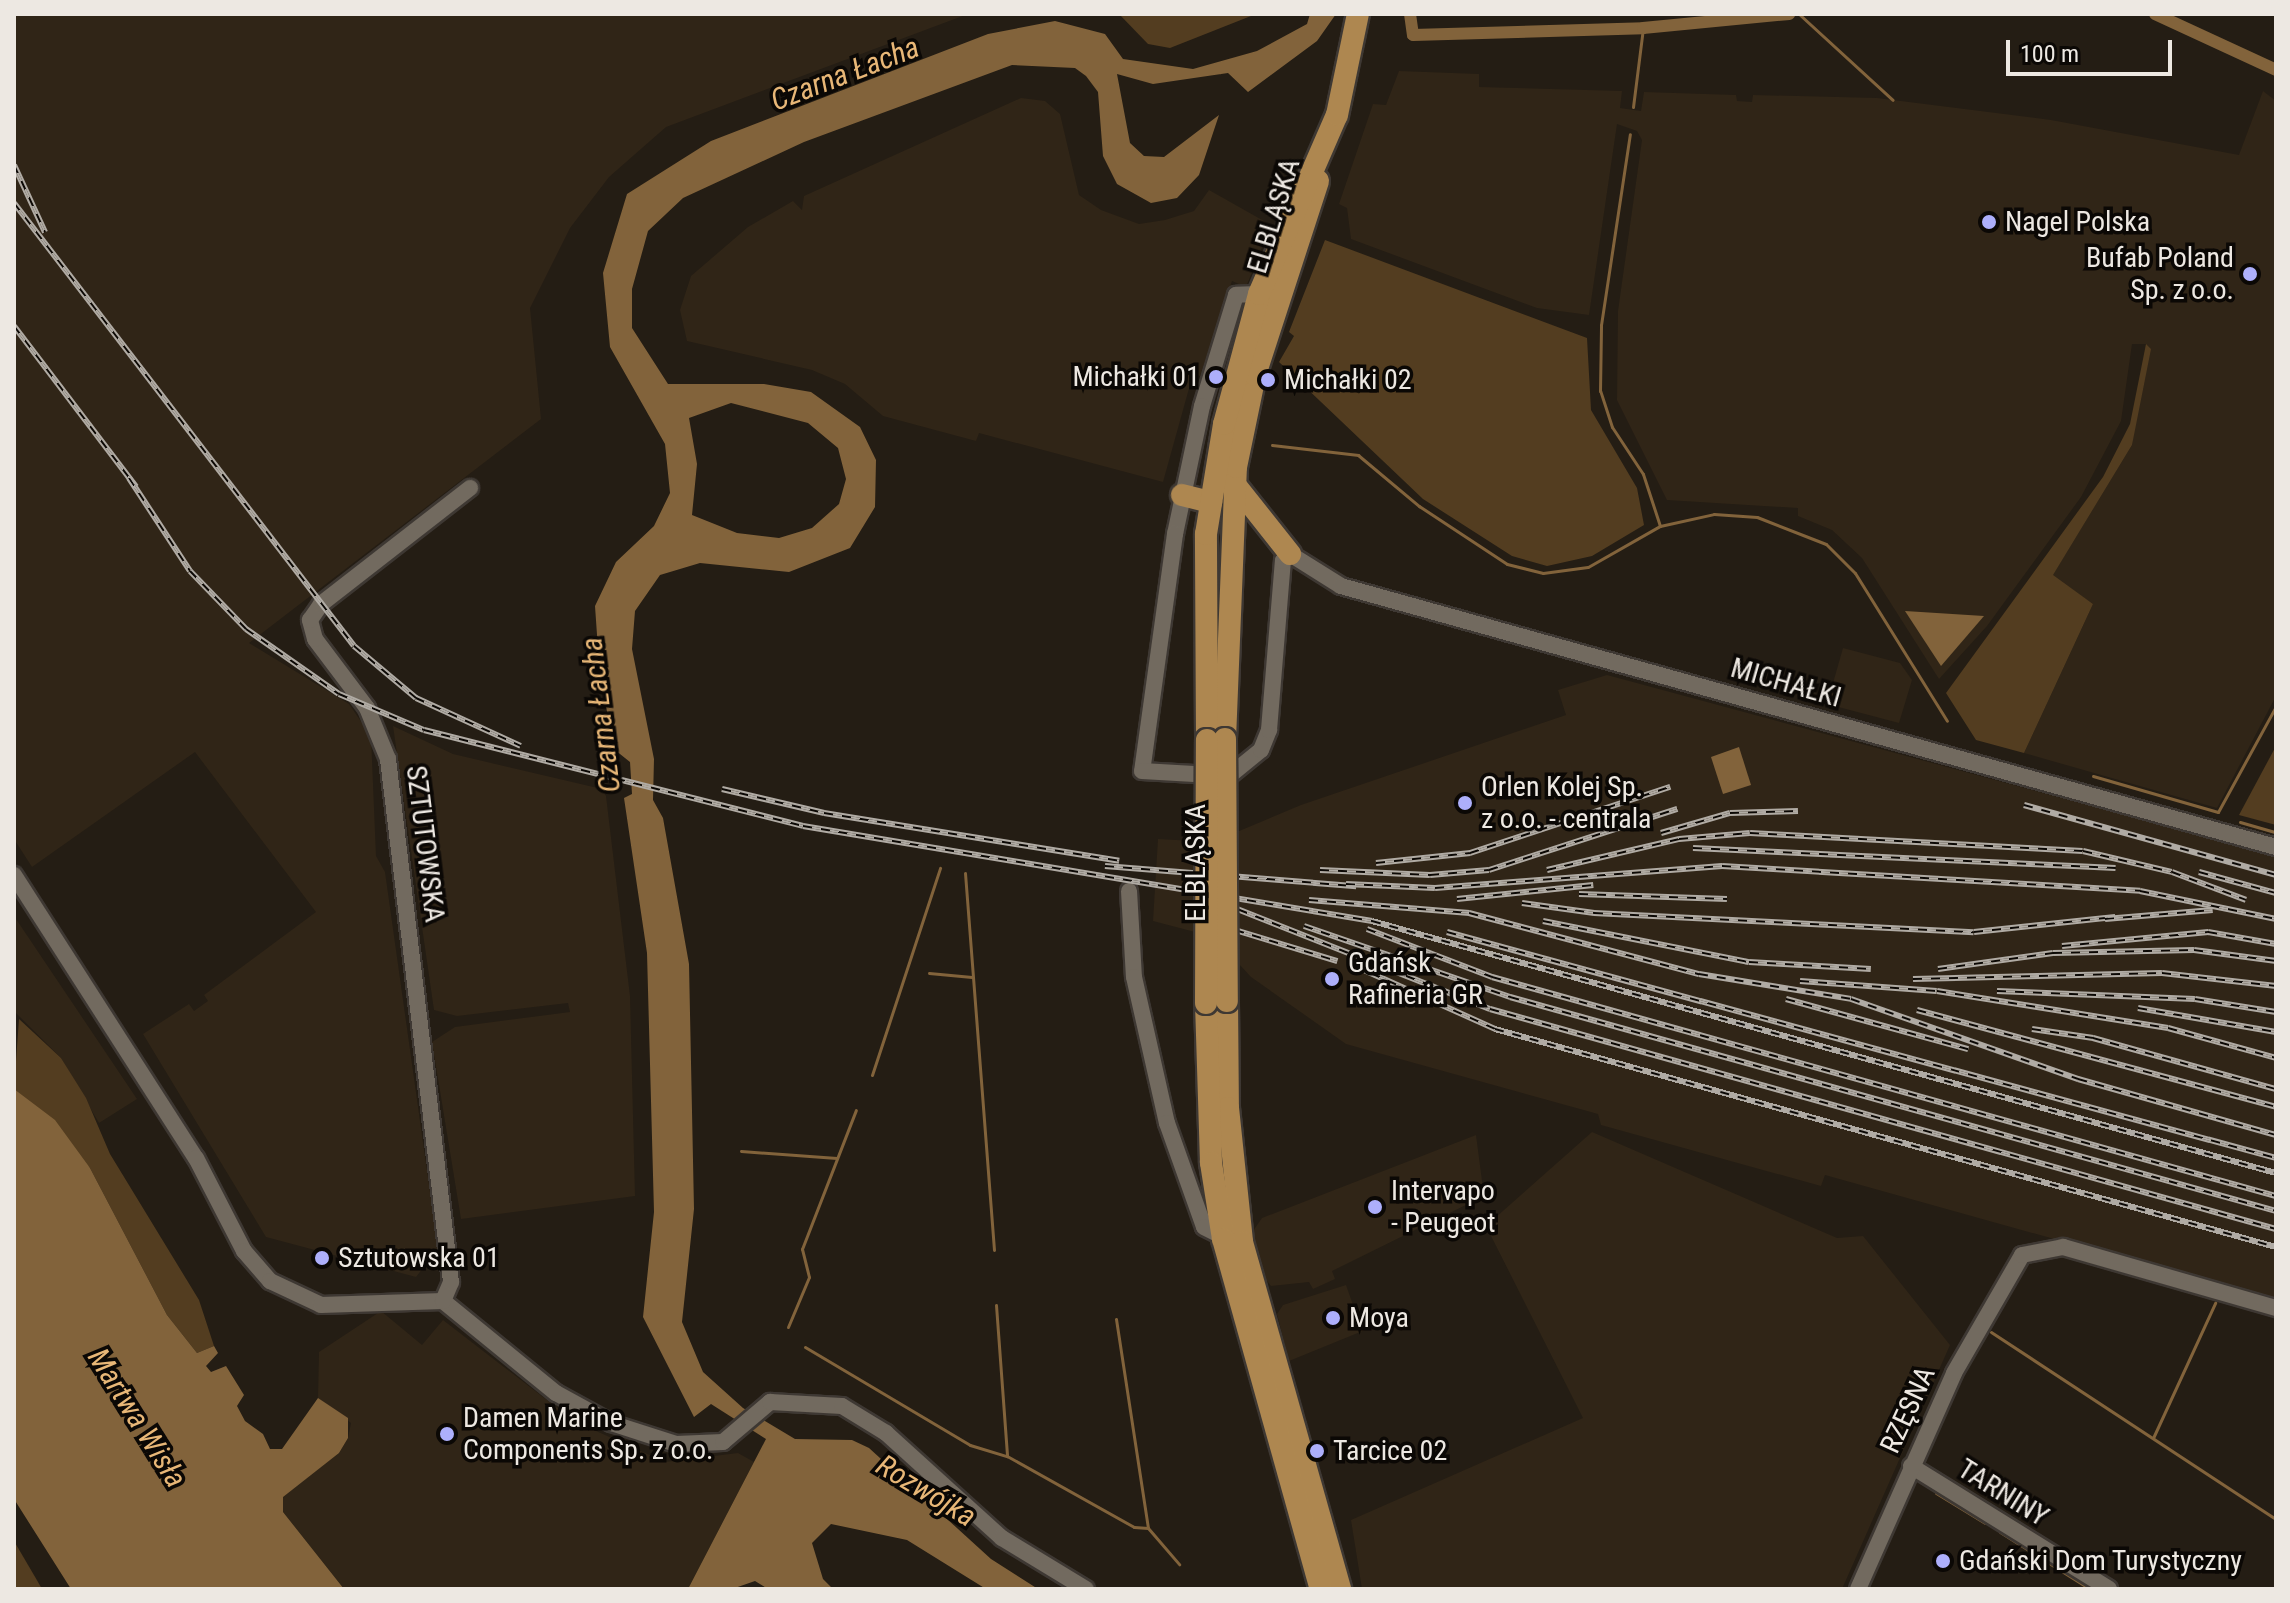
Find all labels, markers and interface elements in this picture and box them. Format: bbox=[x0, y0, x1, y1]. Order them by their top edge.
scale bar bbox=[2010, 24, 2176, 74]
water label: Czarna Łacha bbox=[766, 29, 924, 119]
text: 100 m bbox=[2020, 40, 2079, 68]
street label: ELBLĄSKA bbox=[1241, 155, 1307, 277]
place label: Nagel Polska bbox=[2005, 205, 2150, 239]
marker: Nagel Polska bbox=[1980, 213, 1998, 231]
place label: Bufab Poland Sp. z o.o. bbox=[2086, 241, 2234, 307]
marker: Bufab Poland Sp. z o.o. bbox=[2241, 265, 2259, 283]
place label: Michałki 01 bbox=[1072, 360, 1200, 394]
place label: Michałki 02 bbox=[1284, 363, 1412, 397]
marker: Michałki 01 bbox=[1207, 368, 1225, 386]
marker: Michałki 02 bbox=[1259, 371, 1277, 389]
water label: Czarna Łacha bbox=[574, 635, 628, 795]
street label: MICHAŁKI bbox=[1727, 651, 1845, 715]
street label: SZTUTOWSKA bbox=[399, 764, 451, 924]
place label: Orlen Kolej Sp. z o.o. - centrala bbox=[1481, 770, 1652, 836]
marker: Orlen Kolej Sp. z o.o. - centrala bbox=[1456, 794, 1474, 812]
street label: ELBLĄSKA bbox=[1179, 804, 1213, 922]
place label: Gdańsk Rafineria GR bbox=[1348, 946, 1483, 1012]
marker: Gdańsk Rafineria GR bbox=[1323, 970, 1341, 988]
place label: Intervapo - Peugeot bbox=[1391, 1174, 1496, 1240]
marker: Intervapo - Peugeot bbox=[1366, 1198, 1384, 1216]
place label: Sztutowska 01 bbox=[338, 1241, 500, 1275]
marker: Sztutowska 01 bbox=[313, 1249, 331, 1267]
place label: Moya bbox=[1349, 1301, 1409, 1335]
marker: Moya bbox=[1324, 1309, 1342, 1327]
water label: Martwa Wisła bbox=[80, 1342, 194, 1494]
street label: RZĘSNA bbox=[1873, 1361, 1943, 1459]
place label: Damen Marine Components Sp. z o.o. bbox=[463, 1401, 713, 1467]
marker: Damen Marine Components Sp. z o.o. bbox=[438, 1425, 456, 1443]
place label: Tarcice 02 bbox=[1333, 1434, 1447, 1468]
marker: Tarcice 02 bbox=[1308, 1442, 1326, 1460]
water label: Rozwójka bbox=[870, 1447, 982, 1535]
street label: TARNINY bbox=[1951, 1452, 2055, 1534]
place label: Gdański Dom Turystyczny bbox=[1959, 1544, 2242, 1578]
marker: Gdański Dom Turystyczny bbox=[1934, 1552, 1952, 1570]

